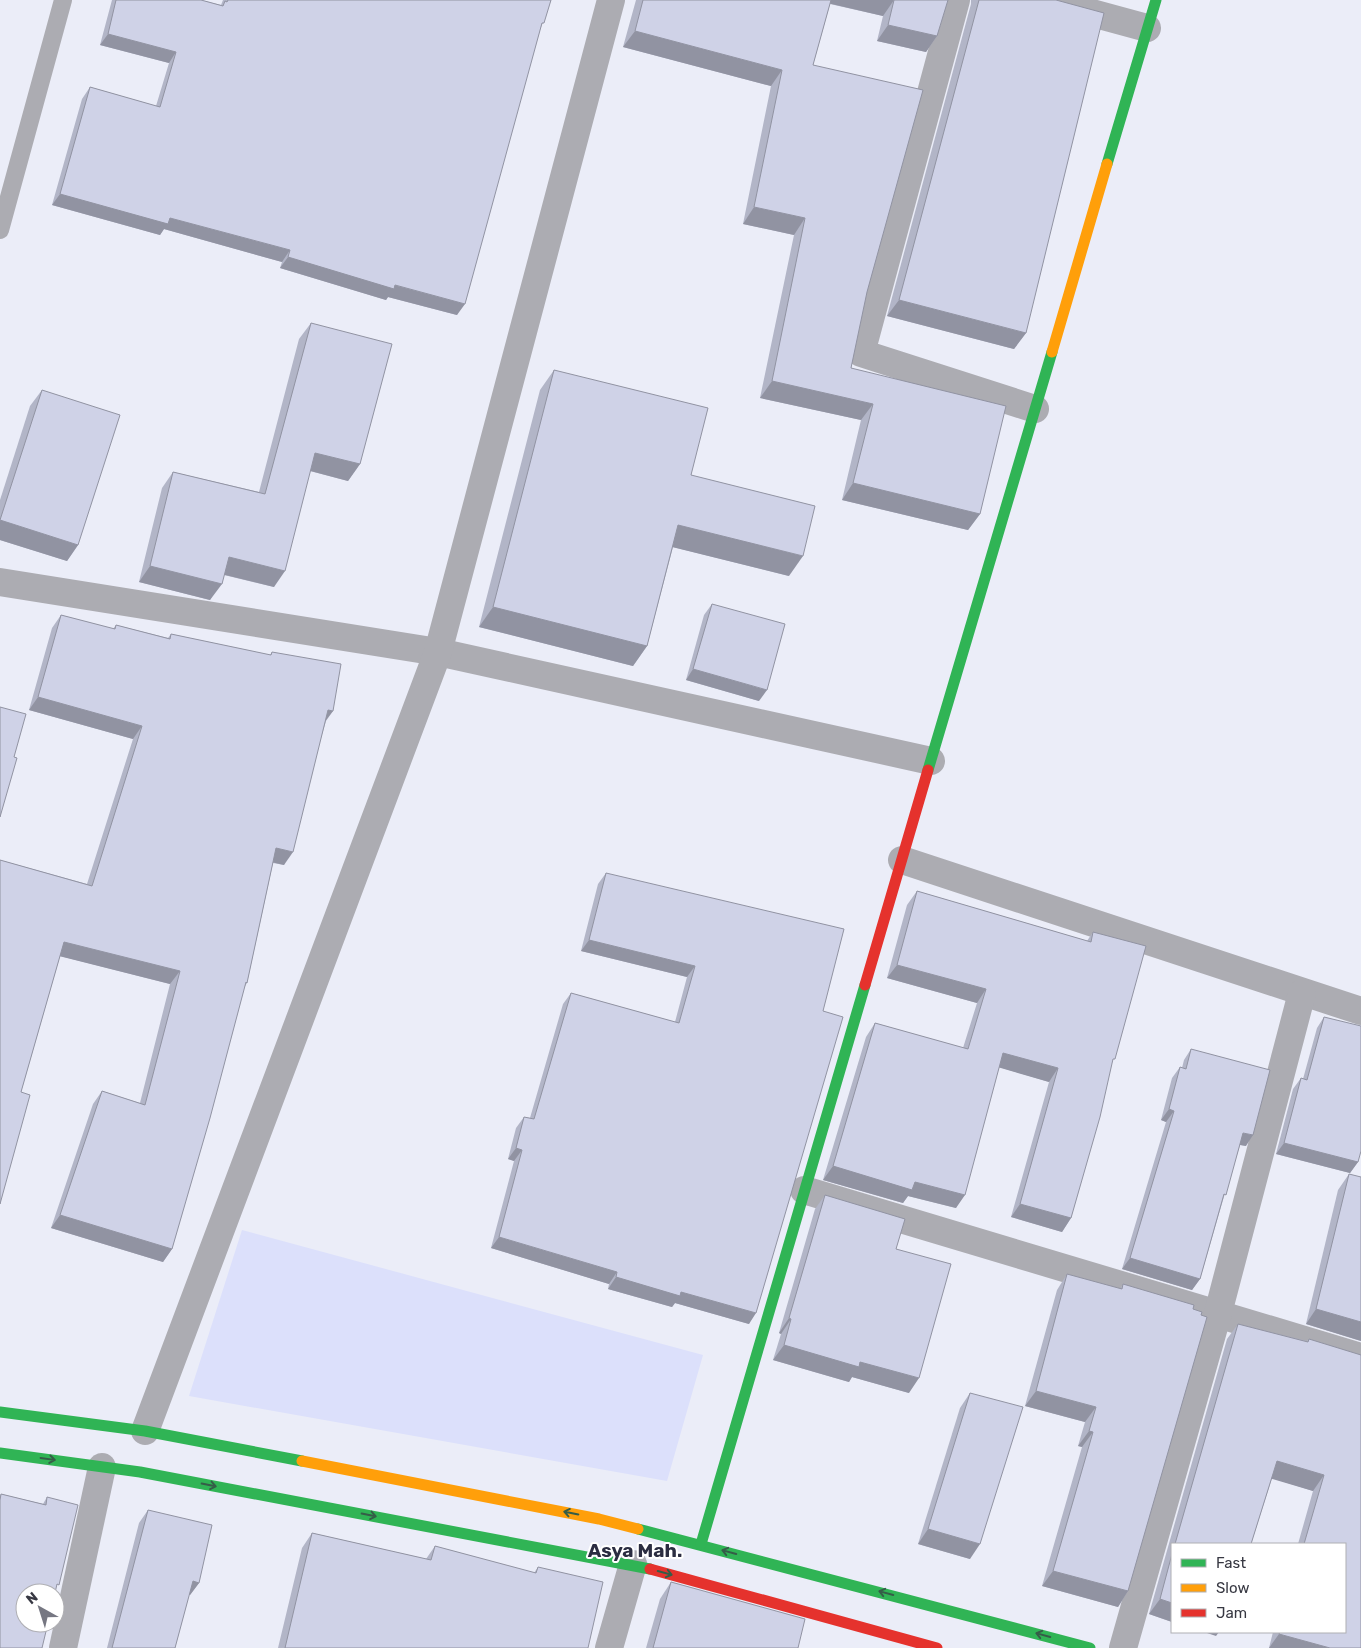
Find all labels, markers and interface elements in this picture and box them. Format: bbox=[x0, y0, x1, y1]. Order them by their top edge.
one-way arrow bbox=[40, 1455, 56, 1465]
one-way arrow bbox=[200, 1481, 216, 1490]
one-way arrow bbox=[563, 1508, 579, 1518]
one-way arrow bbox=[360, 1510, 376, 1520]
district label: Asya Mah. bbox=[588, 1539, 682, 1562]
legend bbox=[1171, 1543, 1346, 1633]
one-way arrow bbox=[721, 1546, 737, 1556]
text: Fast bbox=[1216, 1554, 1246, 1572]
one-way arrow bbox=[657, 1569, 673, 1578]
text: Slow bbox=[1216, 1579, 1249, 1597]
north arrow bbox=[15, 1583, 65, 1633]
one-way arrow bbox=[878, 1588, 894, 1598]
text: N bbox=[23, 1589, 41, 1608]
text: Jam bbox=[1216, 1604, 1247, 1622]
one-way arrow bbox=[1035, 1630, 1051, 1640]

